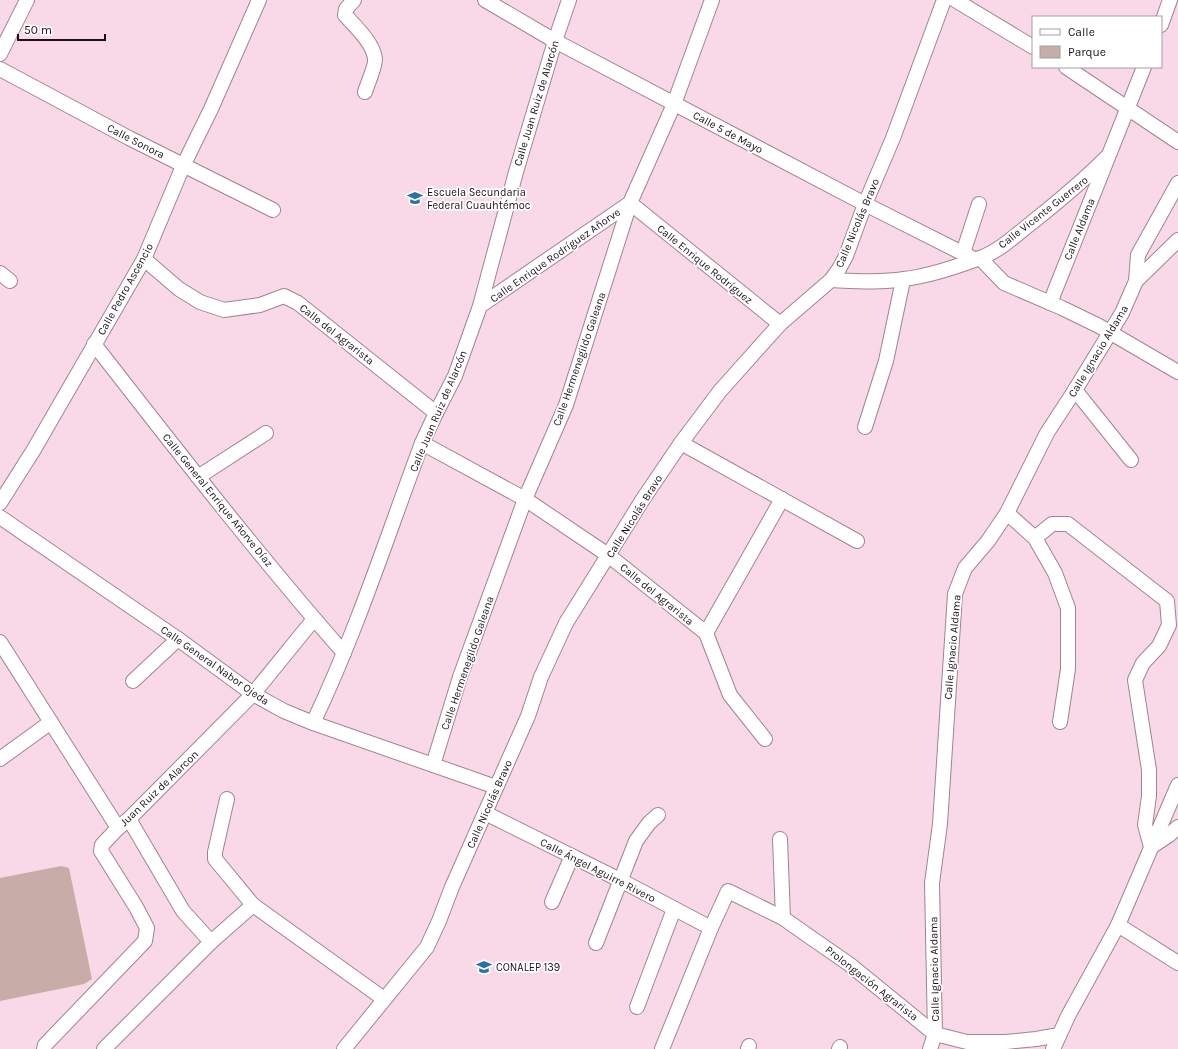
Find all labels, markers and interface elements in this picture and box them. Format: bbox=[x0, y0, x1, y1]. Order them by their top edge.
scale bar bbox=[18, 16, 105, 42]
legend bbox=[1032, 16, 1162, 68]
text: 50 m bbox=[24, 23, 52, 37]
text: Calle bbox=[1068, 25, 1095, 39]
street label: Calle Juan Ruiz de Alarcón bbox=[511, 39, 562, 168]
text: Parque bbox=[1068, 45, 1106, 59]
street label: Calle 5 de Mayo bbox=[691, 109, 765, 156]
street label: Calle Sonora bbox=[105, 121, 167, 161]
street label: Calle Vicente Guerrero bbox=[996, 173, 1091, 251]
street label: Calle Nicolás Bravo bbox=[833, 177, 882, 270]
place label: Escuela Secundaria Federal Cuauhtémoc bbox=[427, 186, 531, 212]
school or university icon: Escuela Secundaria Federal Cuauhtémoc bbox=[406, 189, 424, 207]
street label: Calle Aldama bbox=[1061, 196, 1098, 262]
street label: Calle Enrique Rodríguez Añorve bbox=[488, 205, 623, 305]
street label: Calle Enrique Rodríguez bbox=[654, 222, 755, 307]
street label: Calle Pedro Ascencio bbox=[95, 241, 156, 337]
street label: Calle Hermenegildo Galeana bbox=[550, 290, 609, 428]
street label: Calle del Agrarista bbox=[297, 301, 376, 367]
street label: Calle Ignacio Aldama bbox=[1066, 303, 1131, 400]
street label: Calle Juan Ruiz de Alarcón bbox=[407, 349, 470, 474]
street label: Calle General Enrique Añorve Díaz bbox=[160, 431, 276, 570]
street label: Calle Nicolás Bravo bbox=[604, 472, 665, 560]
street label: Calle del Agrarista bbox=[617, 561, 696, 628]
street label: Calle Hermenegildo Galeana bbox=[438, 594, 497, 732]
street label: Calle Ignacio Aldama bbox=[941, 594, 964, 700]
street label: Calle General Nabor Ojeda bbox=[158, 623, 271, 708]
street label: Juan Ruiz de Alarcon bbox=[118, 748, 201, 829]
street label: Calle Nicolás Bravo bbox=[464, 758, 515, 851]
street label: Calle Ángel Aguirre Rivero bbox=[538, 834, 658, 905]
street label: Calle Ignacio Aldama bbox=[927, 916, 942, 1022]
street label: Prolongación Agrarista bbox=[823, 943, 921, 1024]
school or university icon: CONALEP 139 bbox=[475, 958, 493, 976]
place label: CONALEP 139 bbox=[496, 961, 560, 974]

